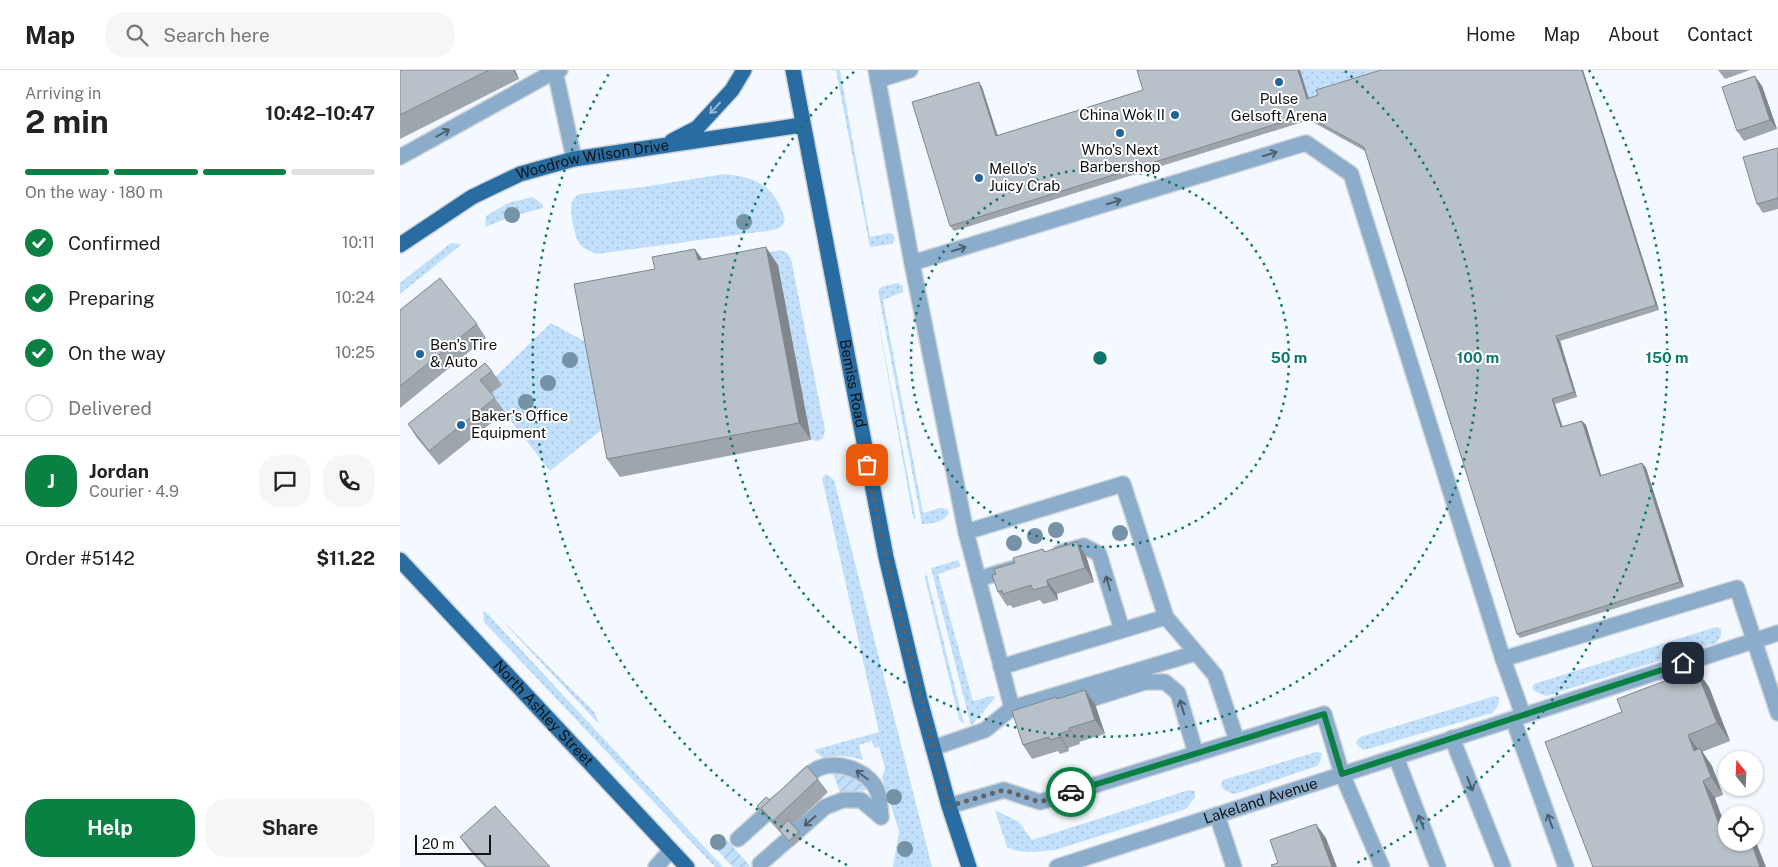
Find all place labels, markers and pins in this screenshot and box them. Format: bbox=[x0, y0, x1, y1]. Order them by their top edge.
marker: Pulse Gelsoft Arena bbox=[1273, 76, 1285, 88]
place label: Pulse Gelsoft Arena bbox=[1231, 90, 1327, 124]
place label: China Wok II bbox=[1079, 106, 1165, 123]
marker: China Wok II bbox=[1169, 109, 1181, 121]
marker: Who's Next Barbershop bbox=[1114, 127, 1126, 139]
place label: Who's Next Barbershop bbox=[1079, 141, 1161, 175]
place label: Mello's Juicy Crab bbox=[989, 160, 1060, 194]
marker: Mello's Juicy Crab bbox=[973, 172, 985, 184]
place label: Ben's Tire & Auto bbox=[430, 336, 497, 370]
marker: Ben's Tire & Auto bbox=[414, 348, 426, 360]
centre of rings bbox=[1091, 349, 1109, 367]
place label: Baker's Office Equipment bbox=[471, 407, 568, 441]
marker: Baker's Office Equipment bbox=[455, 419, 467, 431]
pin bbox=[846, 444, 888, 486]
pin bbox=[1662, 642, 1704, 684]

